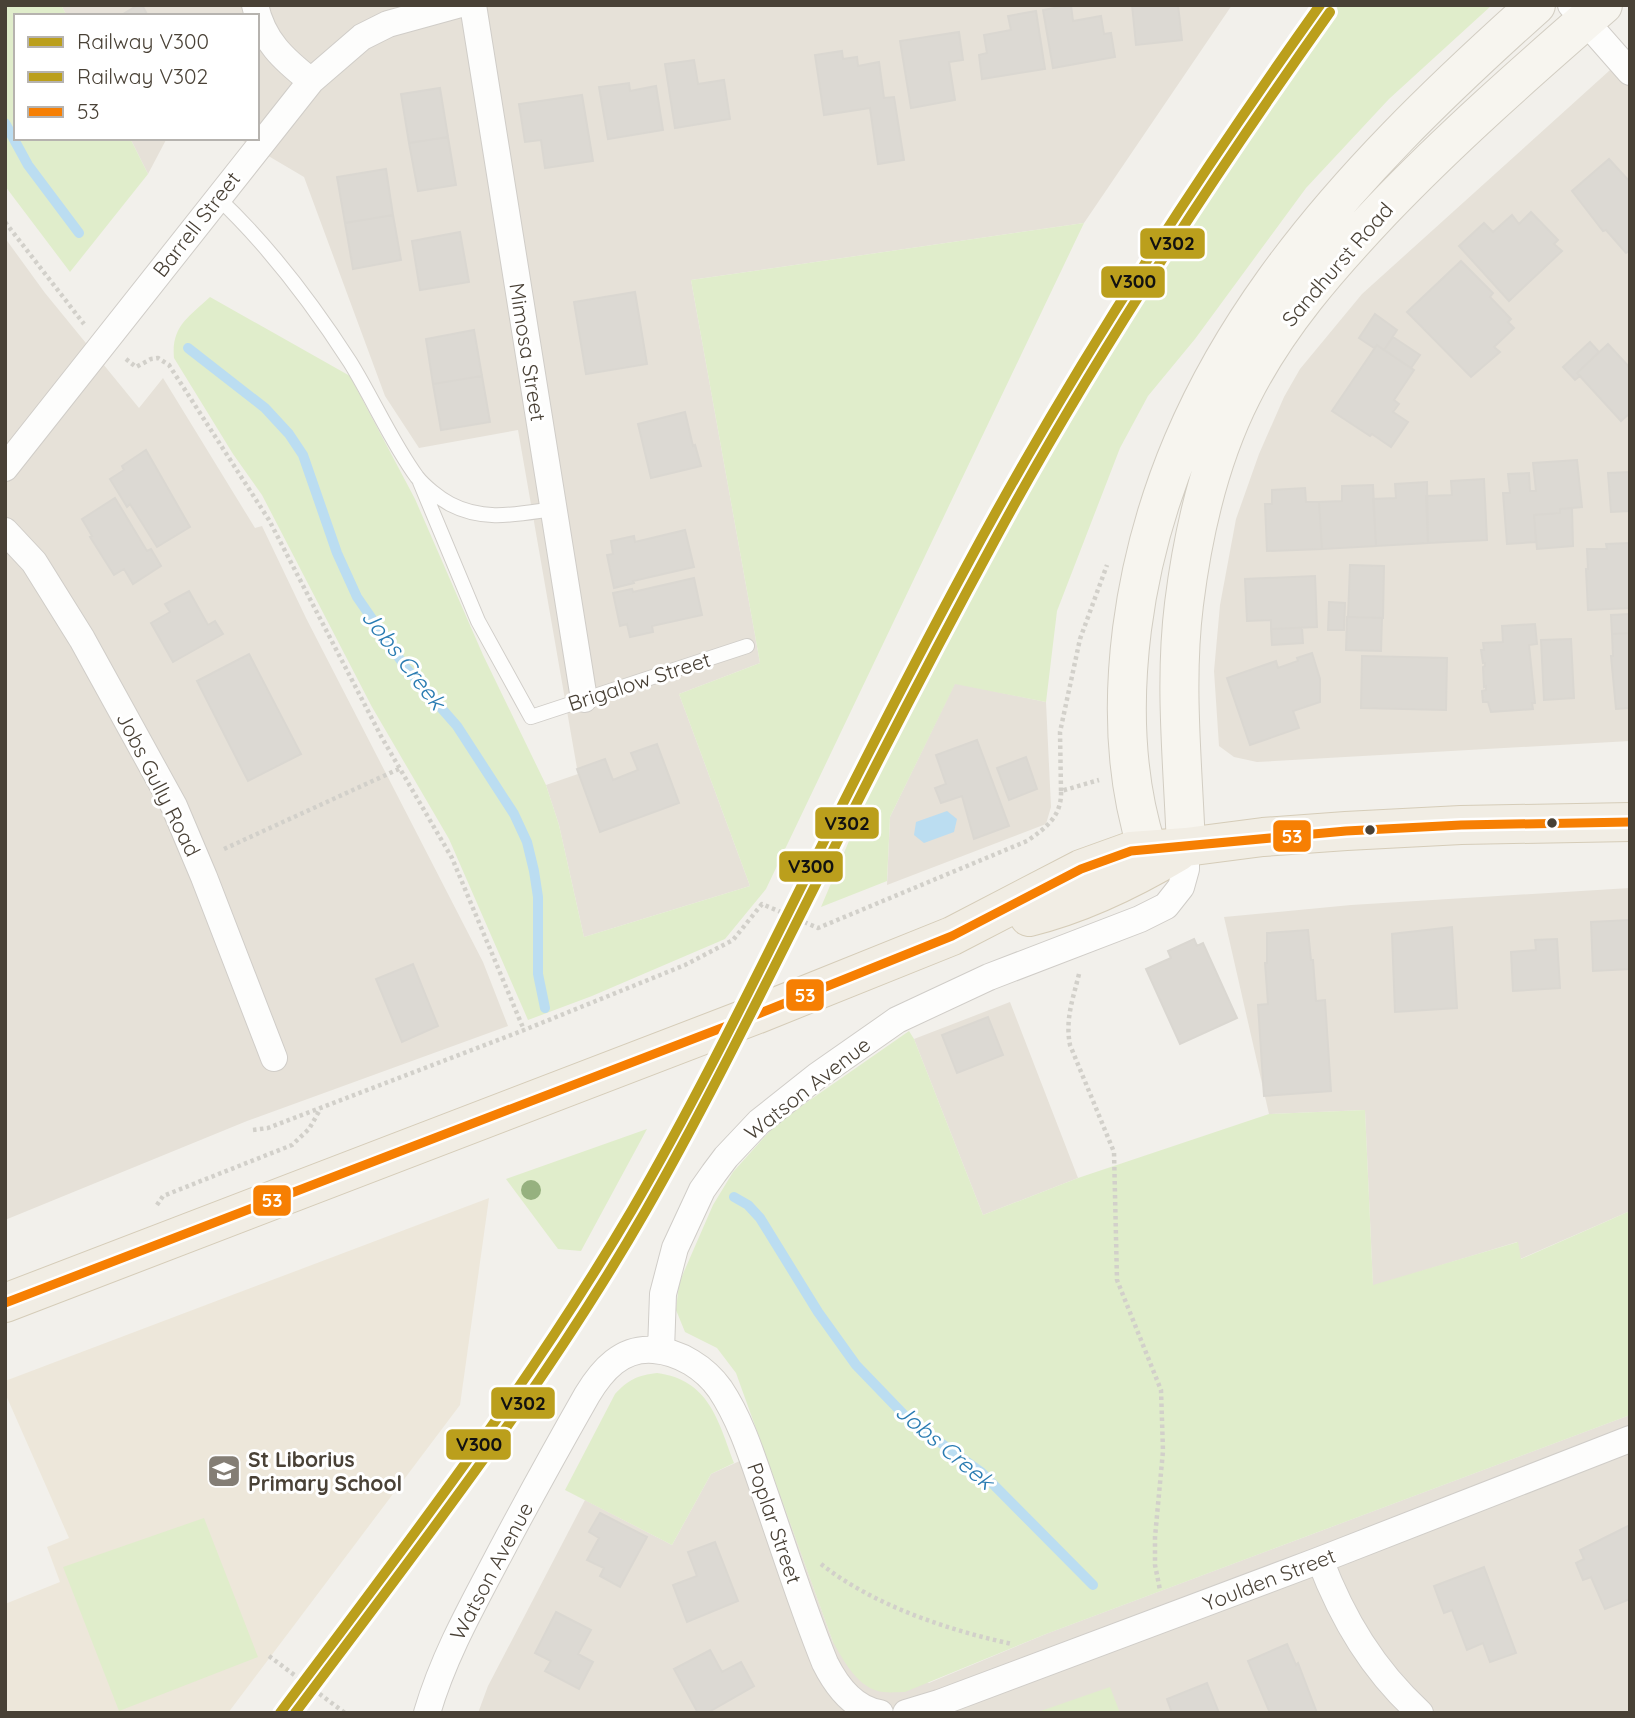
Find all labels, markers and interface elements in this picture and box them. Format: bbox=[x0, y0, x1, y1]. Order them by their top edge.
legend bbox=[14, 14, 259, 140]
text: Railway V300 bbox=[77, 28, 209, 54]
text: Railway V302 bbox=[77, 63, 208, 89]
text: 53 bbox=[77, 98, 99, 124]
street label: Barrell Street bbox=[147, 166, 245, 282]
street label: Sandhurst Road bbox=[1276, 197, 1398, 331]
line badge: V302 bbox=[1139, 227, 1206, 260]
text: V302 bbox=[1149, 231, 1195, 255]
line badge: V300 bbox=[1100, 265, 1166, 299]
text: V300 bbox=[1110, 269, 1156, 293]
street label: Mimosa Street bbox=[504, 281, 552, 423]
water label: Jobs Creek bbox=[356, 603, 453, 716]
street label: Brigalow Street bbox=[565, 646, 713, 716]
street label: Jobs Gully Road bbox=[111, 707, 207, 861]
line badge: V302 bbox=[814, 806, 880, 840]
text: V302 bbox=[824, 811, 870, 835]
unlabelled marker bbox=[1545, 816, 1559, 830]
line badge: 53 bbox=[1272, 819, 1312, 853]
unlabelled marker bbox=[1363, 823, 1377, 837]
text: 53 bbox=[1281, 824, 1303, 848]
line badge: V300 bbox=[778, 850, 844, 883]
text: V300 bbox=[788, 854, 834, 878]
line badge: 53 bbox=[785, 978, 825, 1012]
text: 53 bbox=[794, 983, 816, 1007]
street label: Watson Avenue bbox=[739, 1031, 875, 1145]
line badge: 53 bbox=[252, 1184, 292, 1217]
text: 53 bbox=[261, 1188, 283, 1212]
line badge: V302 bbox=[490, 1386, 556, 1420]
text: V302 bbox=[500, 1391, 546, 1415]
water label: Jobs Creek bbox=[890, 1396, 1001, 1497]
line badge: V300 bbox=[445, 1428, 512, 1461]
text: V300 bbox=[456, 1432, 502, 1456]
place label: St Liborius Primary School bbox=[248, 1446, 402, 1496]
school or university icon: St Liborius Primary School bbox=[205, 1452, 243, 1490]
street label: Poplar Street bbox=[742, 1459, 808, 1587]
street label: Watson Avenue bbox=[444, 1498, 538, 1644]
street label: Youlden Street bbox=[1199, 1542, 1339, 1616]

